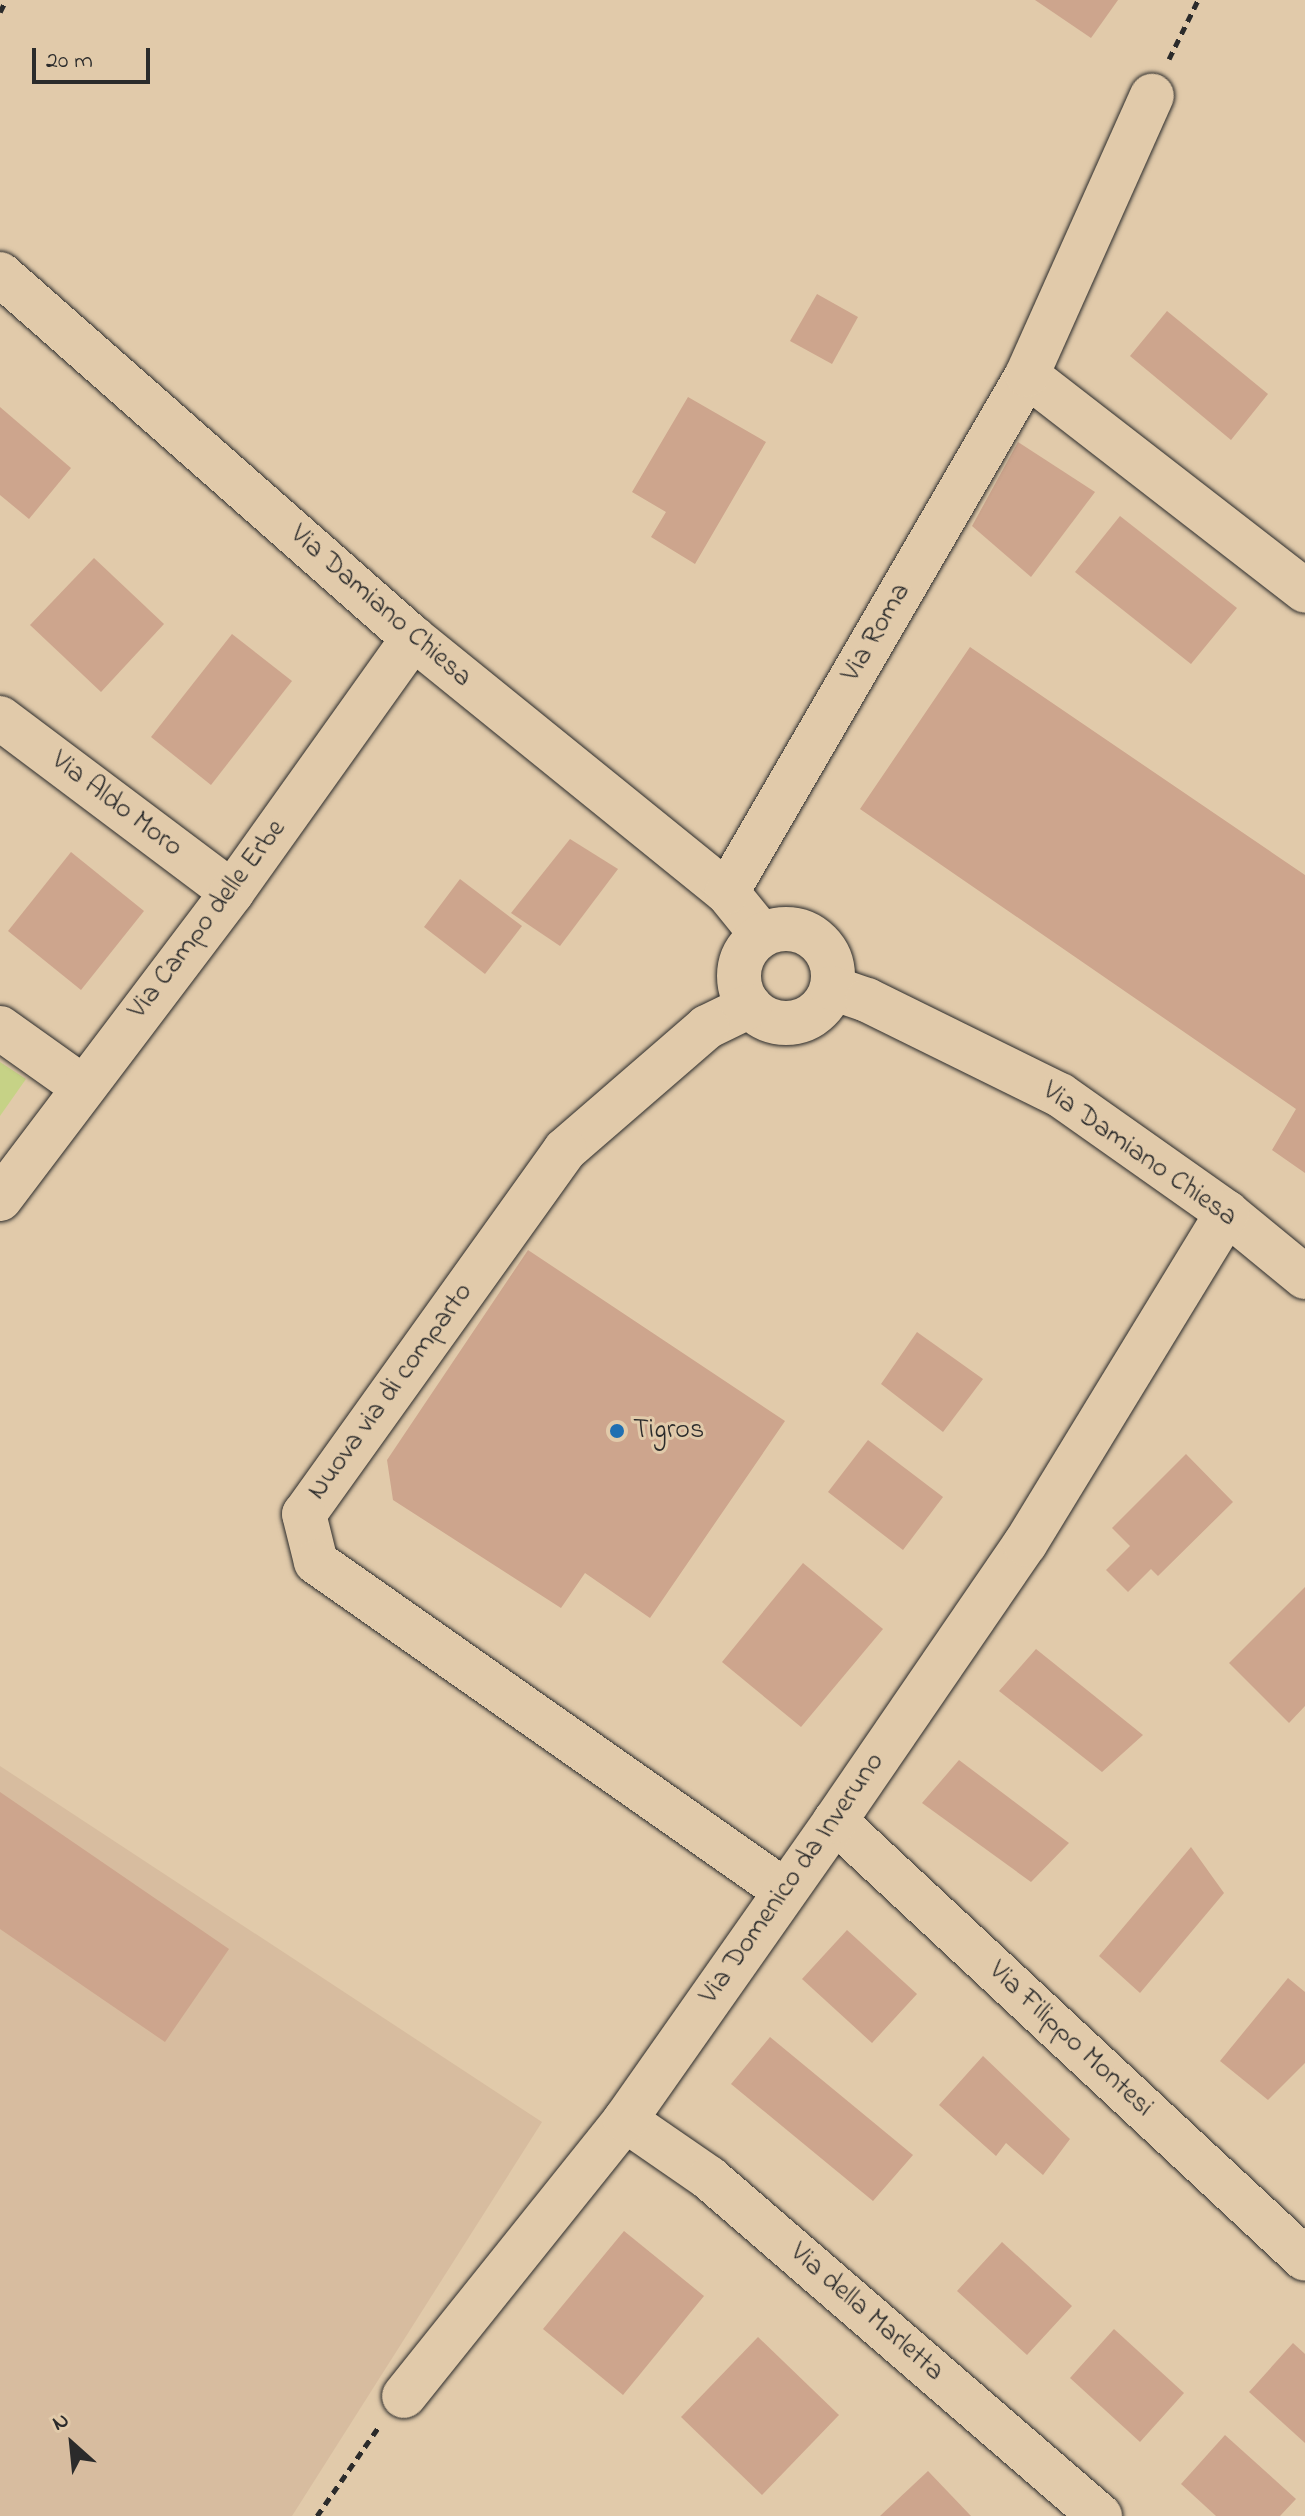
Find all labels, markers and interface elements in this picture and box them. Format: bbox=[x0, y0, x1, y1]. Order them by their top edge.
scale bar bbox=[36, 32, 154, 82]
text: 20 m bbox=[46, 44, 93, 79]
street label: Via Damiano Chiesa bbox=[282, 519, 478, 695]
street label: Via Roma bbox=[835, 578, 919, 688]
street label: Via Aldo Moro bbox=[44, 745, 188, 865]
street label: Via Campo delle Erbe bbox=[122, 814, 294, 1026]
street label: Via Damiano Chiesa bbox=[1035, 1075, 1243, 1235]
street label: Nuova via di comparto bbox=[301, 1277, 481, 1507]
place label: Tigros bbox=[633, 1414, 704, 1448]
marker: Tigros bbox=[608, 1422, 626, 1440]
street label: Via Domenico da Inveruno bbox=[693, 1747, 893, 2011]
street label: Via Filippo Montesi bbox=[981, 1955, 1159, 2125]
street label: Via della Marletta bbox=[782, 2237, 950, 2389]
north arrow bbox=[32, 2404, 112, 2484]
text: N bbox=[47, 2405, 75, 2440]

